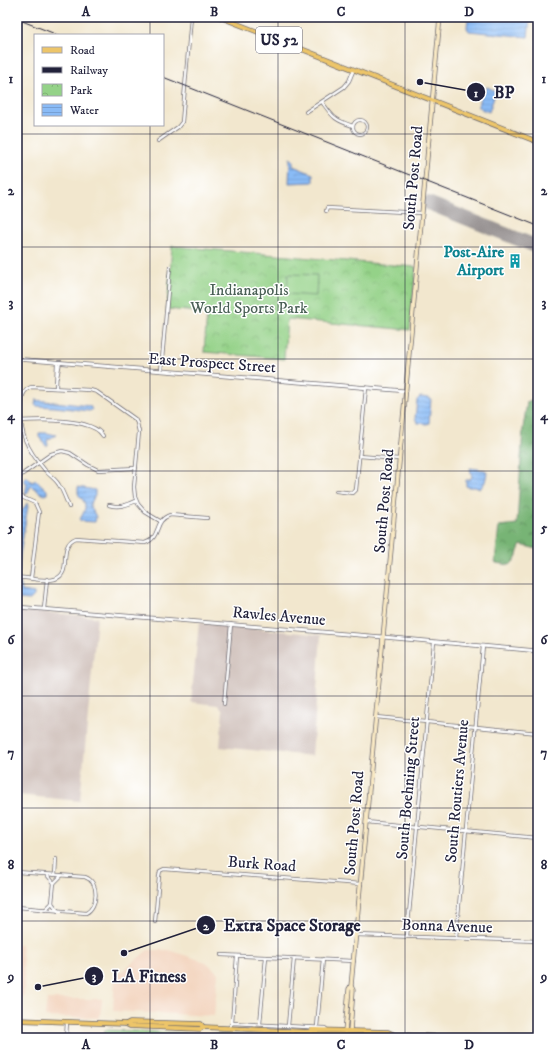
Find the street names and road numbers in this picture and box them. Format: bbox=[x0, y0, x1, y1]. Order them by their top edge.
road number: US 52 bbox=[256, 27, 302, 53]
street label: South Post Road bbox=[398, 125, 428, 231]
street label: East Prospect Street bbox=[147, 349, 277, 377]
street label: South Post Road bbox=[369, 448, 399, 554]
street label: Rawles Avenue bbox=[232, 602, 327, 630]
street label: South Boehning Street bbox=[392, 716, 424, 860]
street label: South Routiers Avenue bbox=[441, 718, 473, 863]
street label: South Post Road bbox=[339, 770, 369, 876]
street label: Burk Road bbox=[227, 852, 297, 876]
street label: Bonna Avenue bbox=[401, 914, 493, 938]

